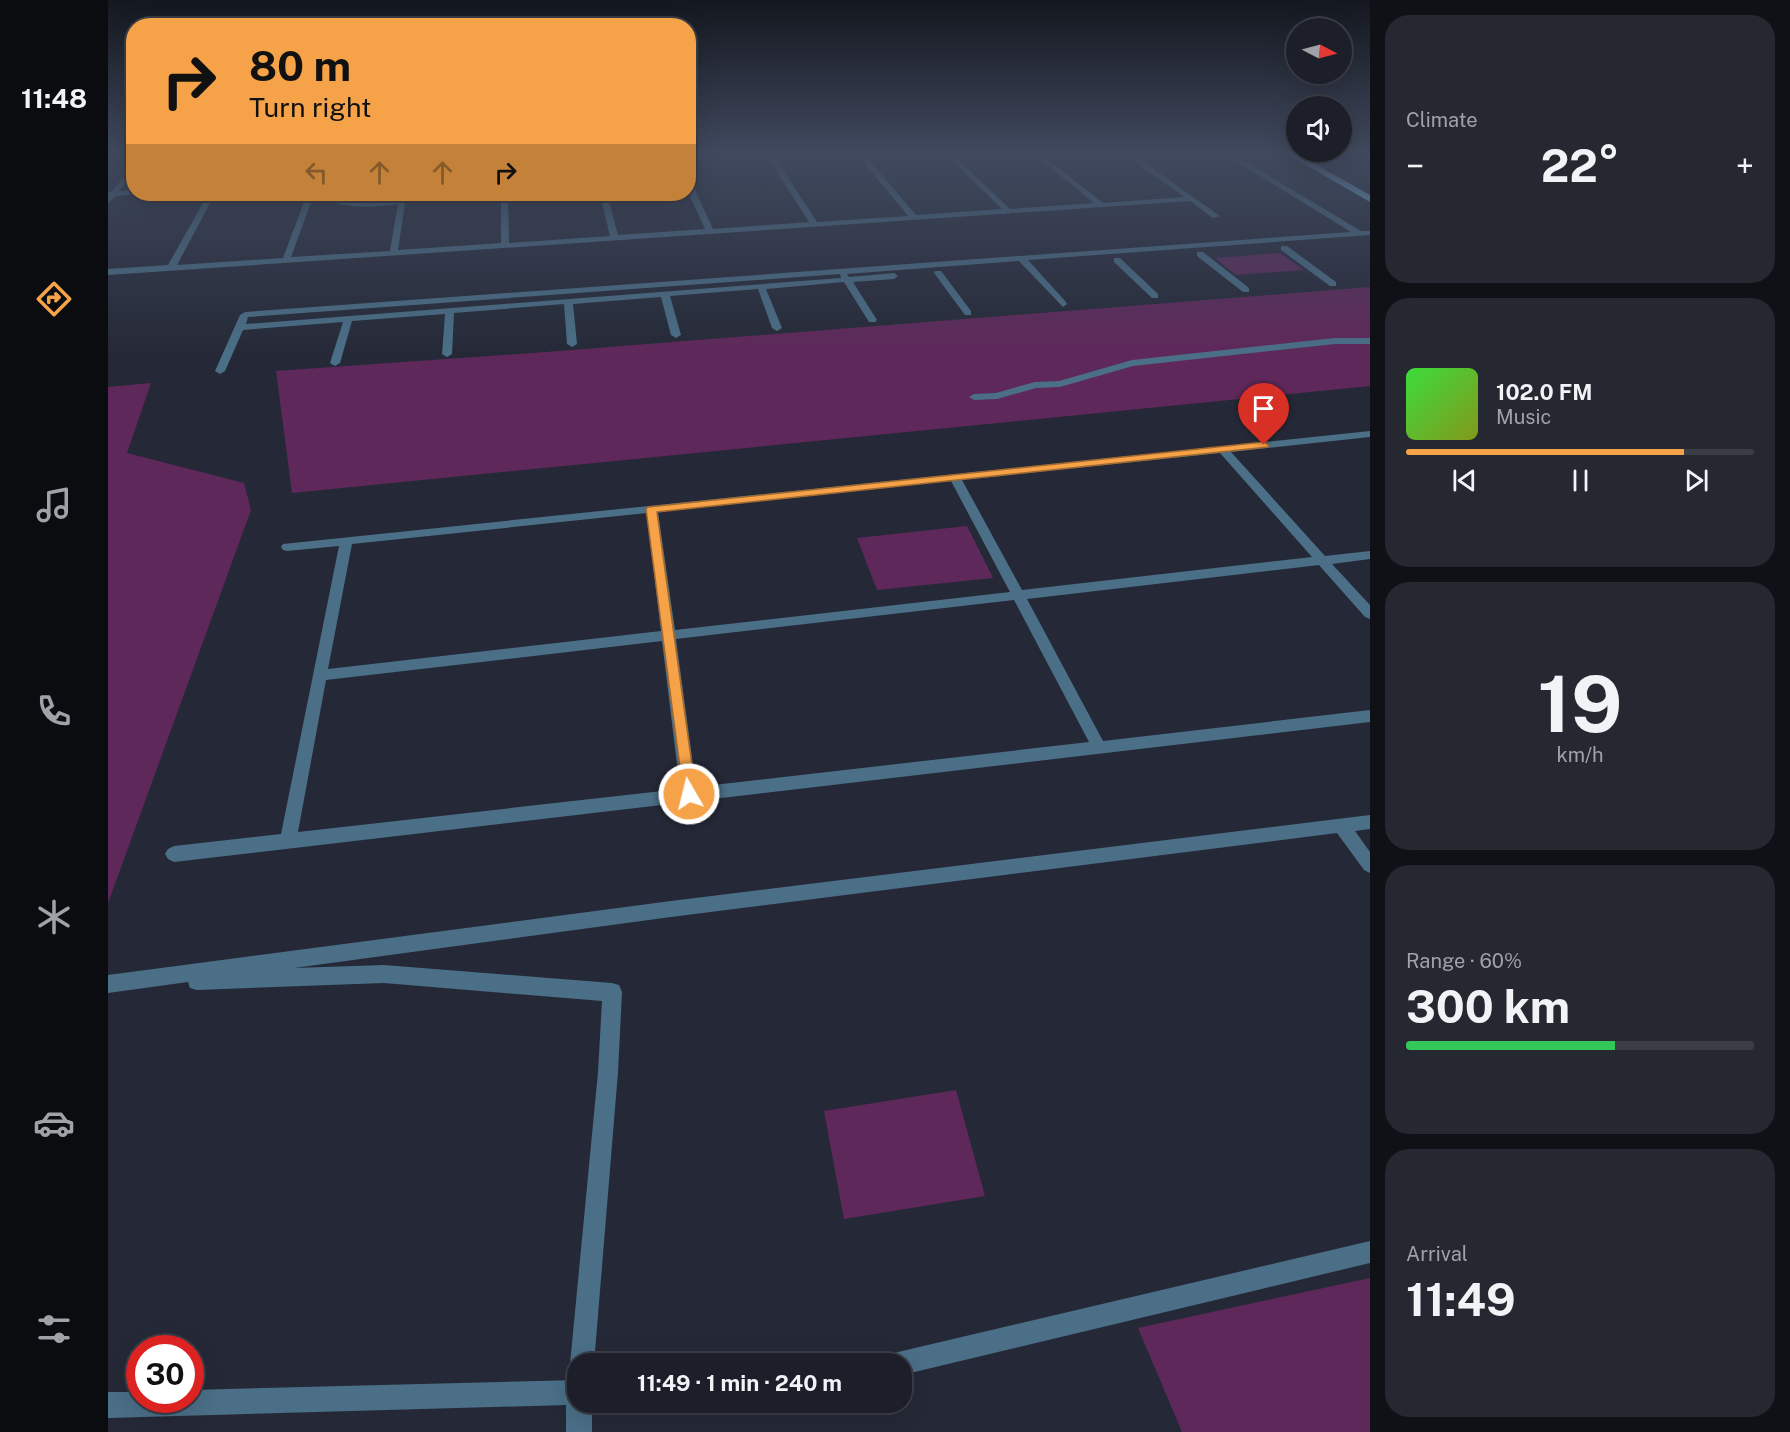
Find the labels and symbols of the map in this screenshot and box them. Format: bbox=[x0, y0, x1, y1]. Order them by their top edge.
north arrow bbox=[1286, 18, 1352, 84]
pin bbox=[1238, 383, 1289, 445]
position arrow bbox=[657, 762, 721, 826]
speed limit sign: 30 bbox=[126, 1335, 204, 1413]

